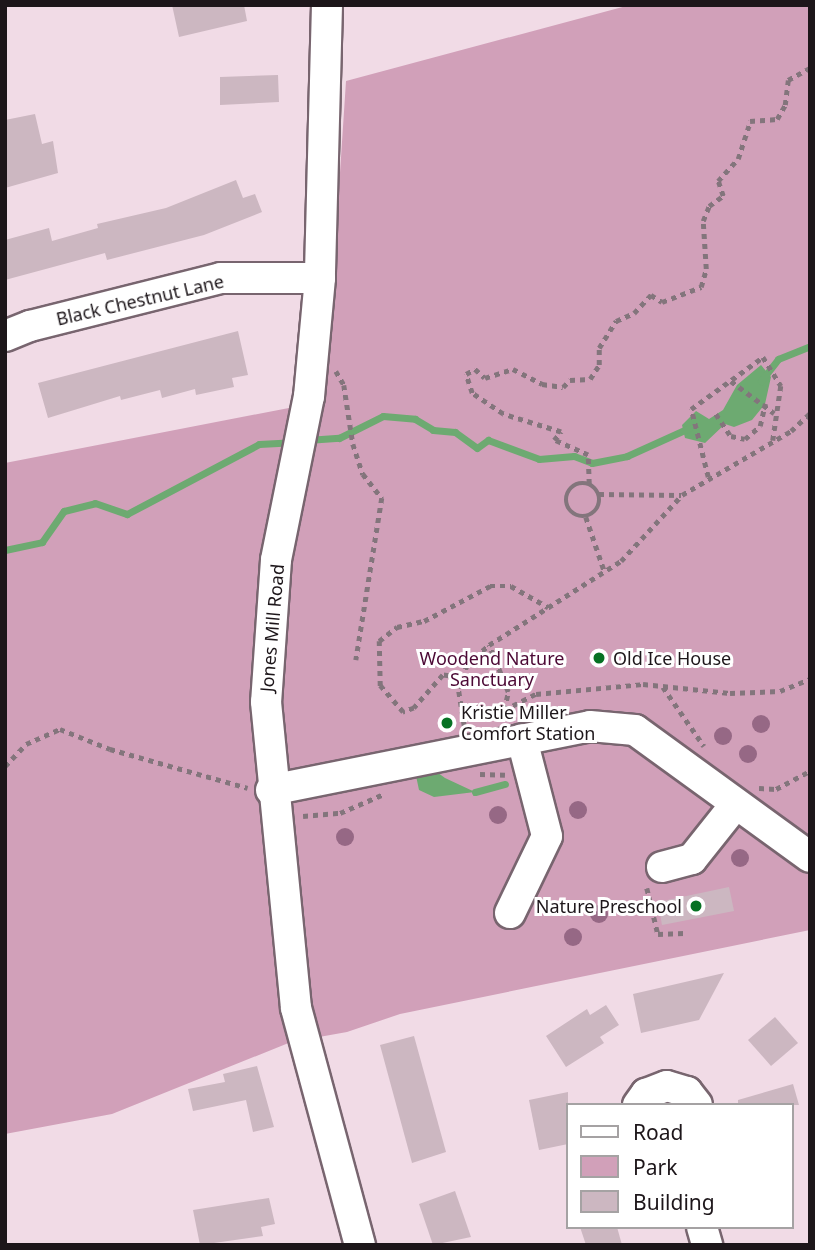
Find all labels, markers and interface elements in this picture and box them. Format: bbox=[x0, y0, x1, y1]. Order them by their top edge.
street label: Black Chestnut Lane bbox=[54, 270, 226, 330]
street label: Jones Mill Road bbox=[256, 563, 288, 693]
place label: Old Ice House bbox=[613, 647, 731, 669]
park label: Woodend Nature Sanctuary bbox=[420, 648, 564, 690]
marker: Old Ice House bbox=[591, 650, 607, 666]
place label: Kristie Miller Comfort Station bbox=[461, 702, 595, 744]
marker: Kristie Miller Comfort Station bbox=[439, 715, 455, 731]
place label: Nature Preschool bbox=[536, 895, 682, 917]
marker: Nature Preschool bbox=[688, 898, 704, 914]
legend bbox=[566, 1103, 794, 1229]
text: Road bbox=[633, 1118, 683, 1146]
text: Park bbox=[633, 1153, 677, 1181]
text: Building bbox=[633, 1188, 715, 1216]

